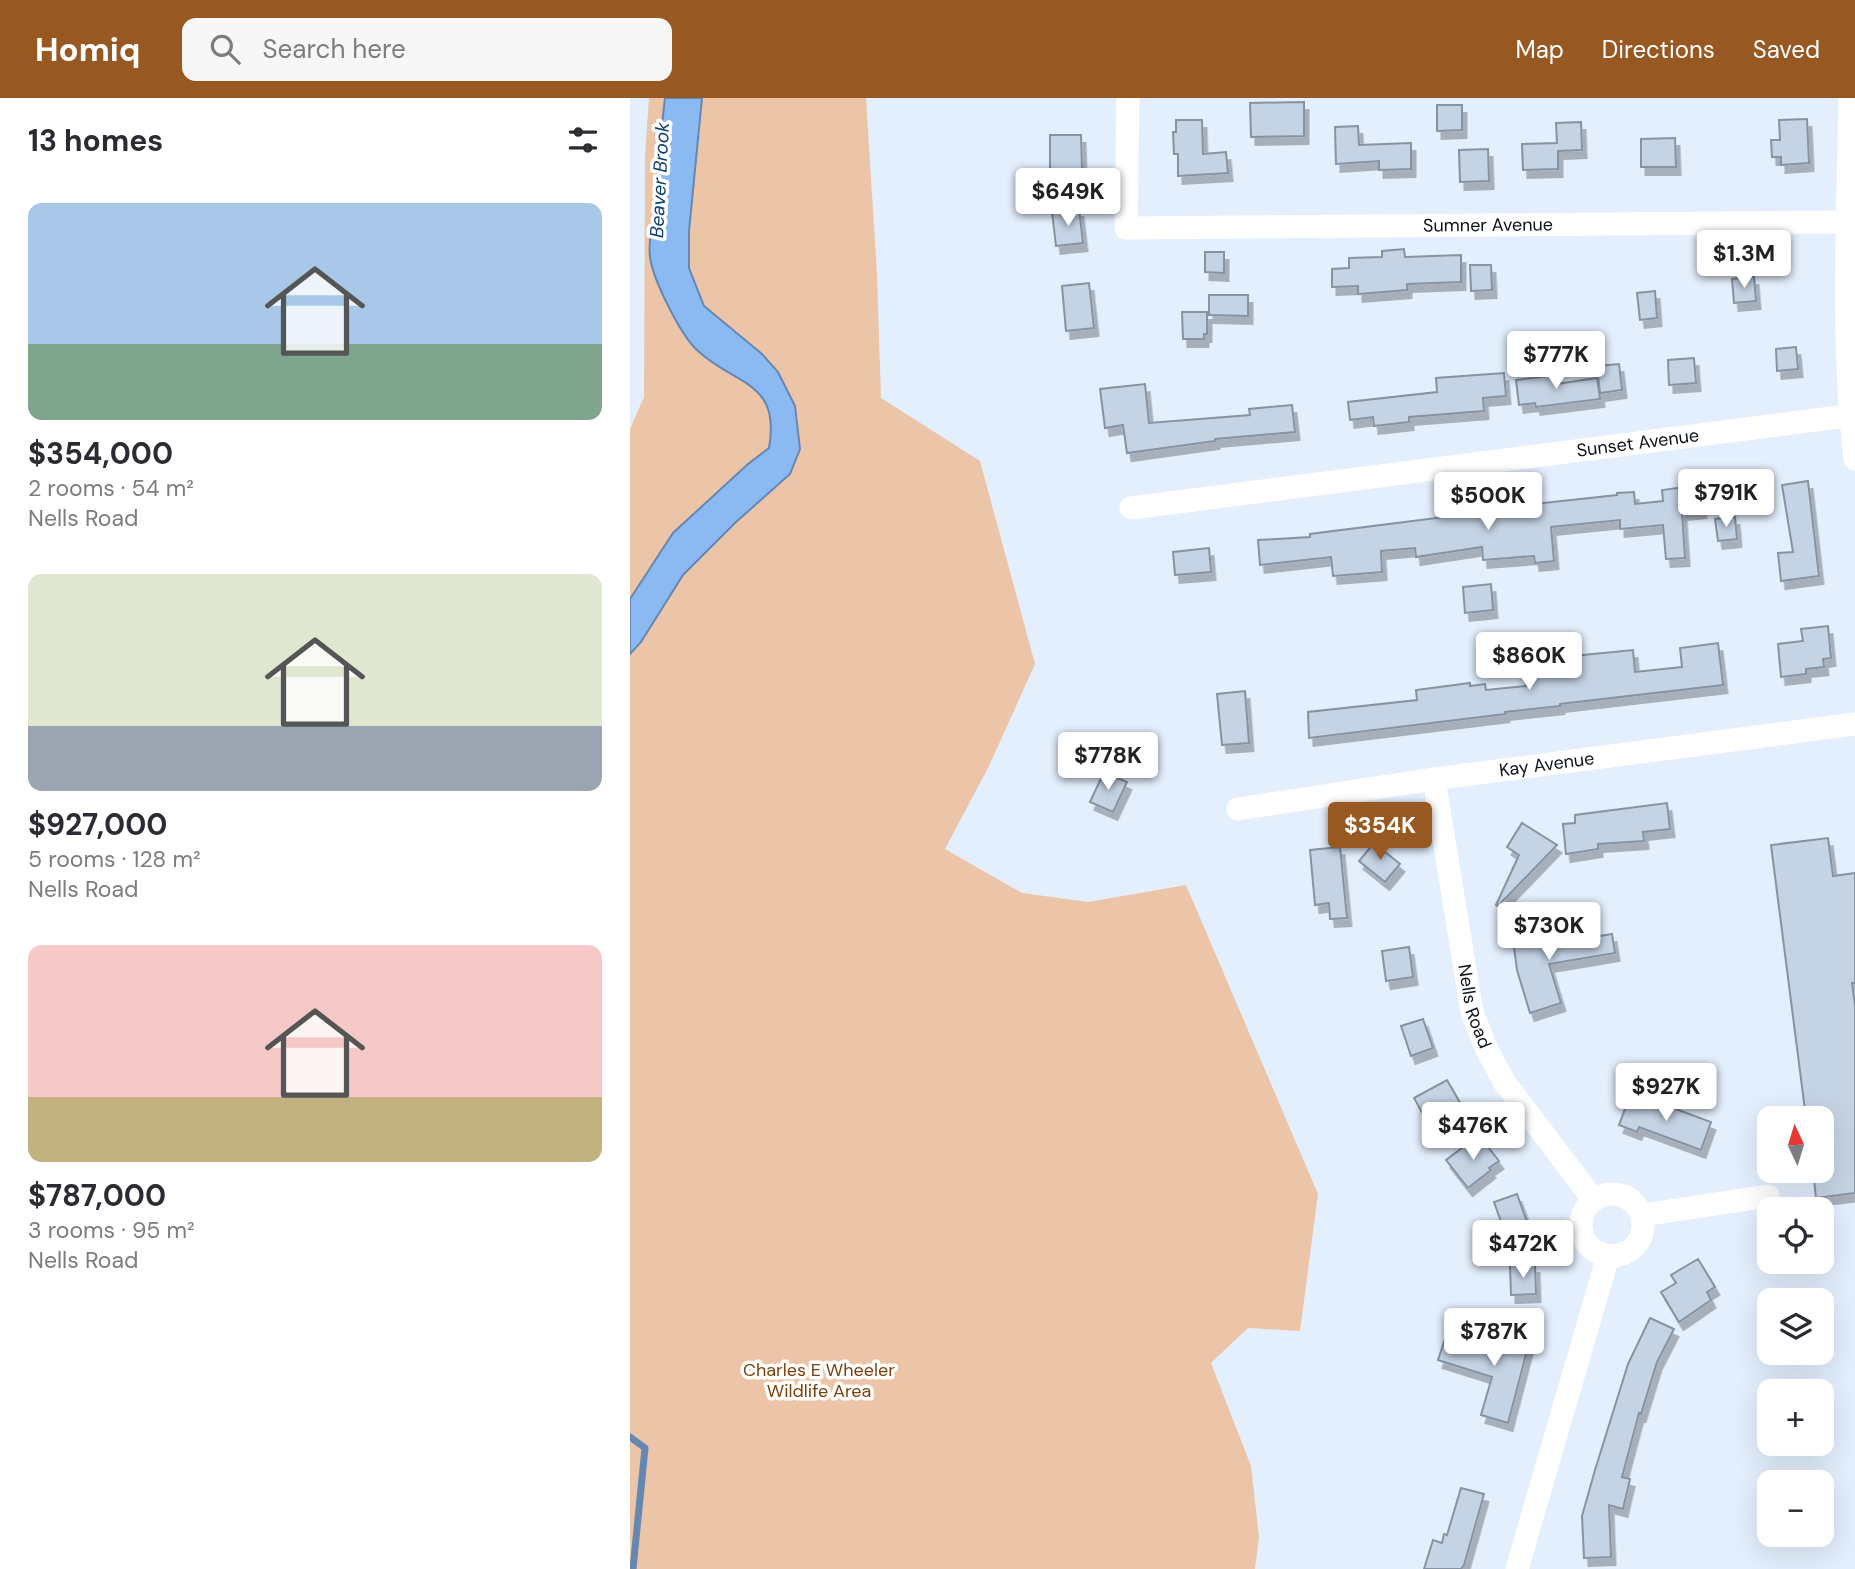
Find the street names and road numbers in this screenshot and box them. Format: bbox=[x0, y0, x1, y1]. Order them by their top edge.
street label: Sumner Avenue bbox=[1423, 212, 1553, 238]
street label: Sunset Avenue bbox=[1575, 423, 1700, 463]
street label: Kay Avenue bbox=[1498, 746, 1596, 782]
street label: Nells Road bbox=[1452, 962, 1497, 1052]

